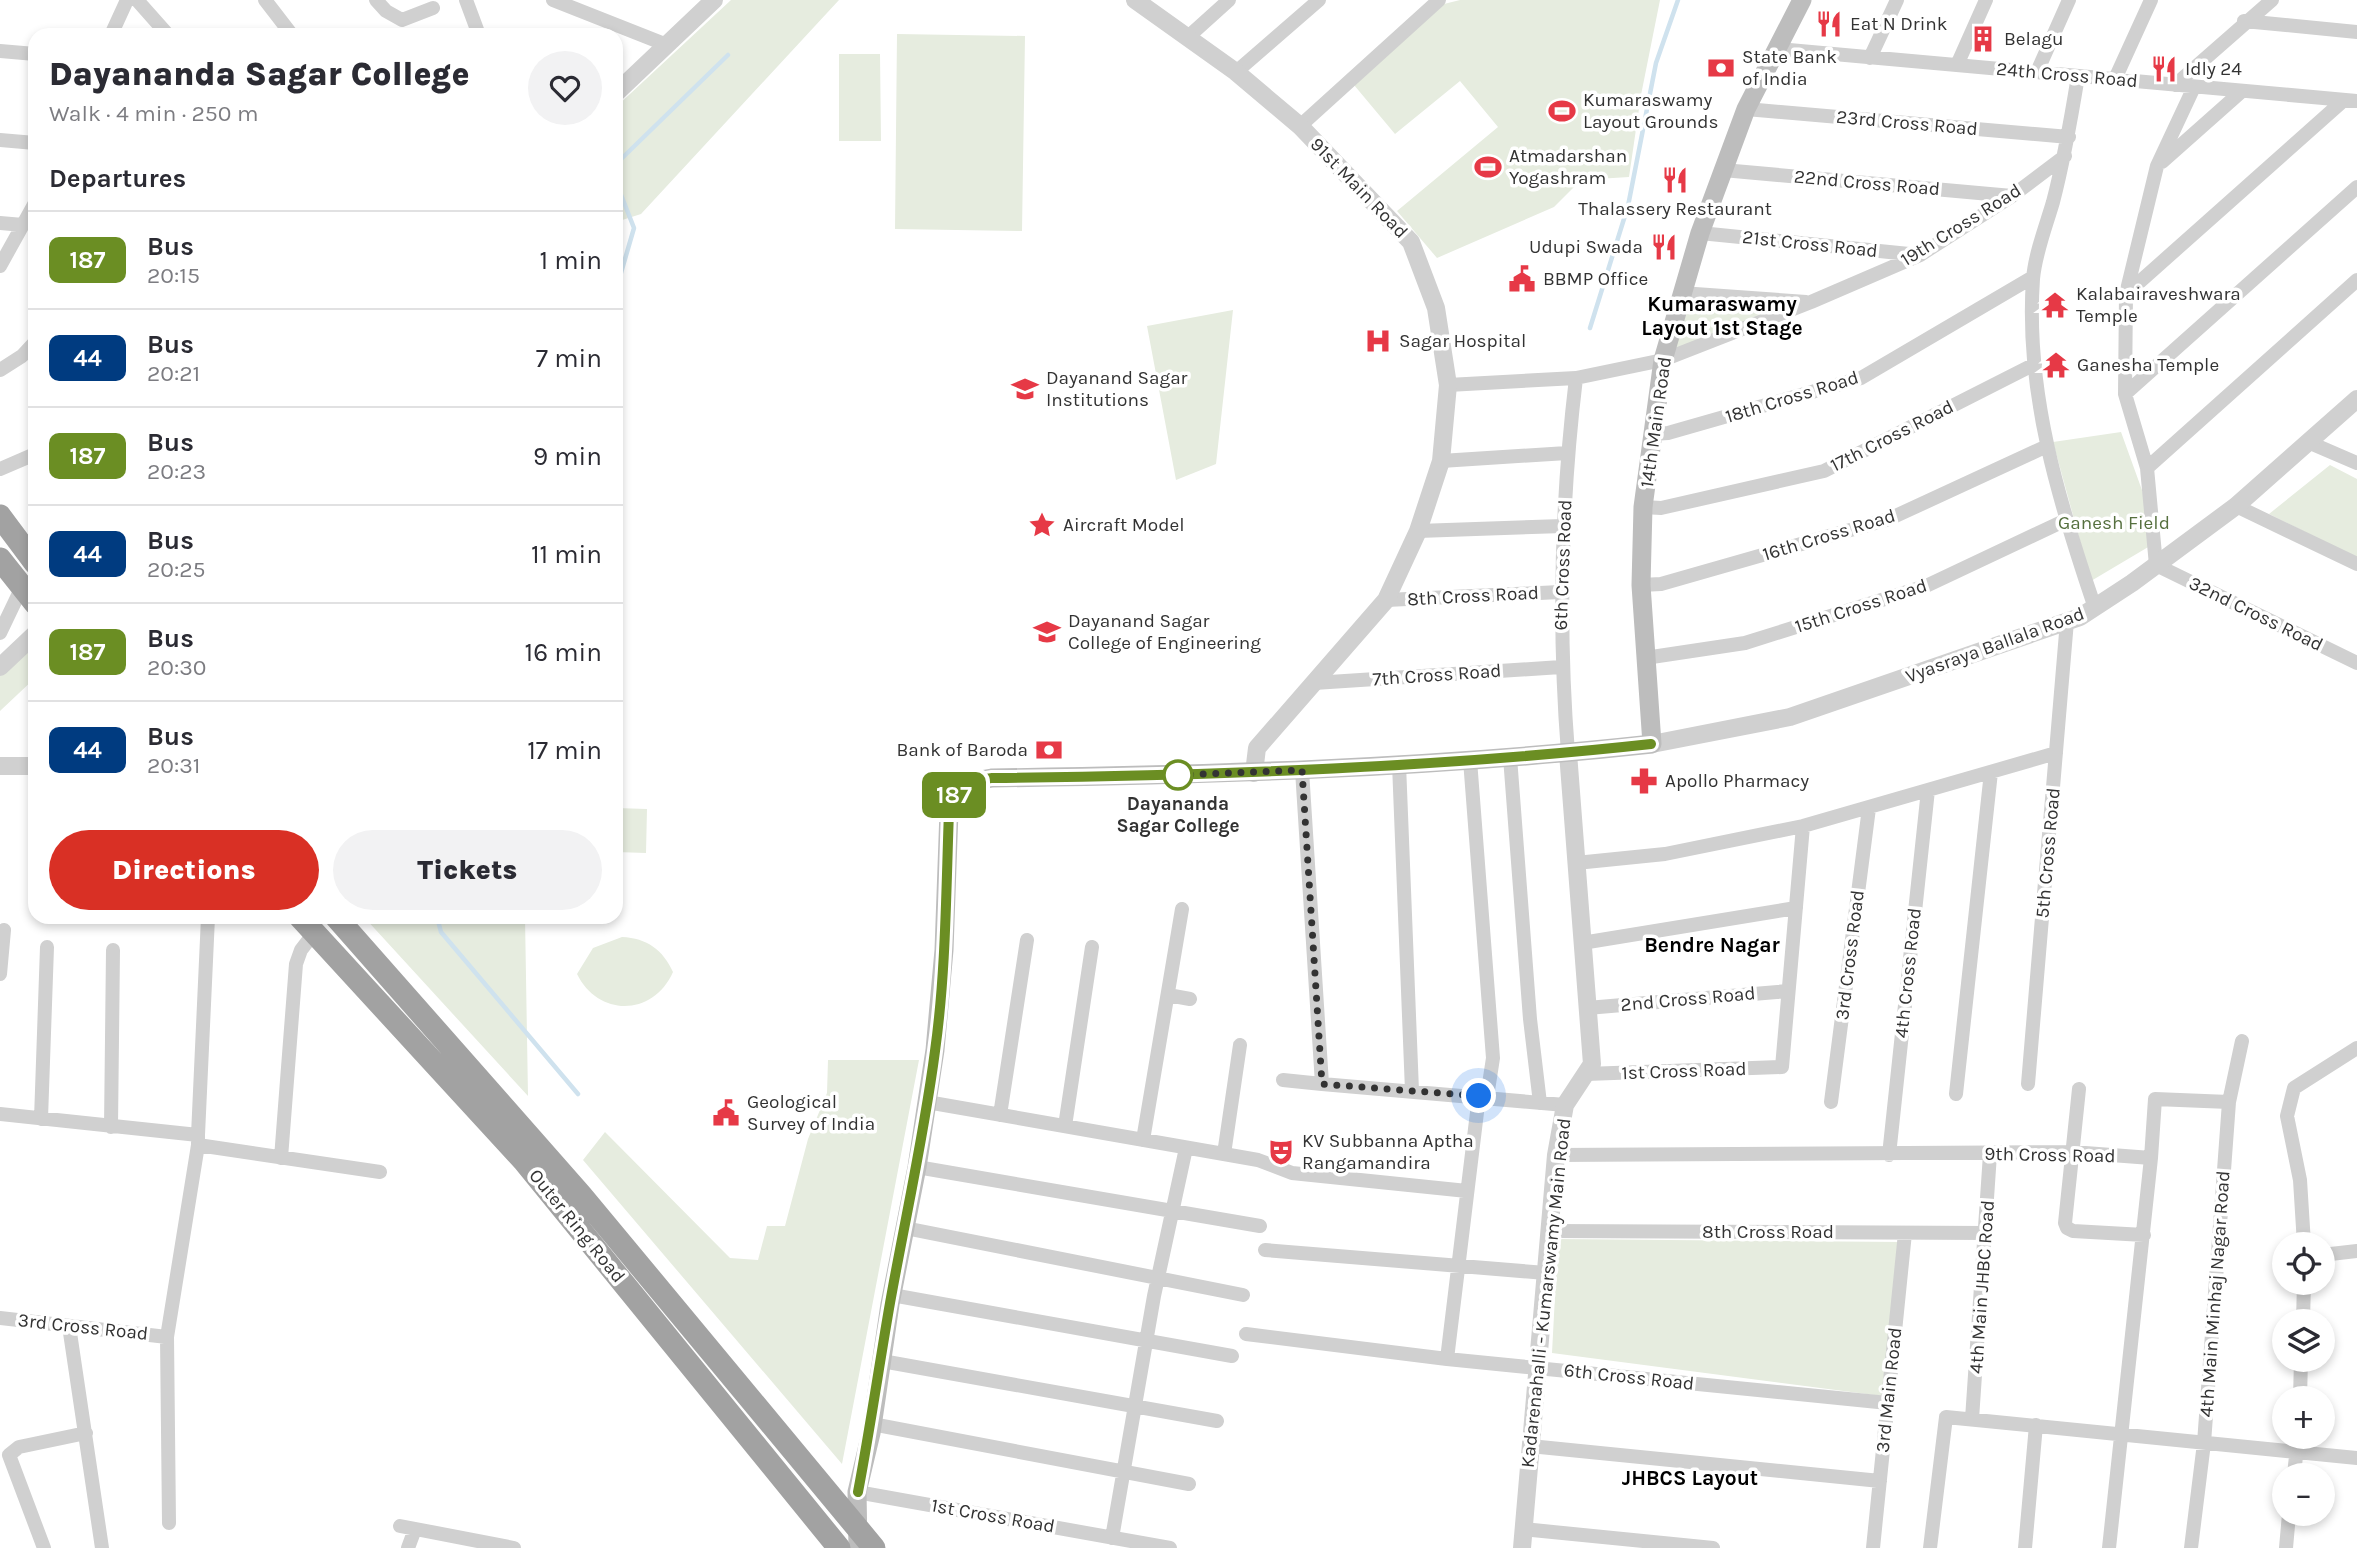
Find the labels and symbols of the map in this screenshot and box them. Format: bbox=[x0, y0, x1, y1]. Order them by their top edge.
restaurant icon: Eat N Drink bbox=[1814, 9, 1844, 39]
place label: Eat N Drink bbox=[1850, 13, 1948, 35]
building icon: Belagu bbox=[1968, 24, 1998, 54]
place label: Belagu bbox=[2004, 28, 2064, 50]
place label: State Bank of India bbox=[1742, 46, 1837, 90]
bank icon: State Bank of India bbox=[1706, 53, 1736, 83]
restaurant icon: Idly 24 bbox=[2149, 54, 2179, 84]
street label: 24th Cross Road bbox=[1995, 58, 2139, 92]
place label: Idly 24 bbox=[2185, 58, 2242, 80]
place label: Kumaraswamy Layout Grounds bbox=[1583, 89, 1718, 133]
sports icon: Kumaraswamy Layout Grounds bbox=[1547, 96, 1577, 126]
street label: 23rd Cross Road bbox=[1835, 106, 1979, 140]
street label: 91st Main Road bbox=[1306, 133, 1412, 243]
place label: Atmadarshan Yogashram bbox=[1509, 145, 1627, 189]
sports icon: Atmadarshan Yogashram bbox=[1473, 152, 1503, 182]
restaurant icon: Thalassery Restaurant bbox=[1660, 165, 1690, 195]
street label: 22nd Cross Road bbox=[1793, 166, 1941, 200]
street label: 19th Cross Road bbox=[1897, 179, 2025, 271]
place label: Thalassery Restaurant bbox=[1578, 198, 1772, 220]
street label: 21st Cross Road bbox=[1741, 226, 1879, 262]
restaurant icon: Udupi Swada bbox=[1649, 232, 1679, 262]
place label: Udupi Swada bbox=[1529, 236, 1643, 258]
public building icon: BBMP Office bbox=[1507, 264, 1537, 294]
place label: BBMP Office bbox=[1543, 268, 1648, 290]
place label: Kalabairaveshwara Temple bbox=[2076, 283, 2241, 327]
temple icon: Kalabairaveshwara Temple bbox=[2040, 290, 2070, 320]
district label: Kumaraswamy Layout 1st Stage bbox=[1641, 292, 1803, 340]
hospital icon: Sagar Hospital bbox=[1363, 326, 1393, 356]
place label: Sagar Hospital bbox=[1399, 330, 1526, 352]
temple icon: Ganesha Temple bbox=[2041, 350, 2071, 380]
place label: Ganesha Temple bbox=[2077, 354, 2219, 376]
street label: 14th Main Road bbox=[1636, 355, 1676, 489]
street label: 18th Cross Road bbox=[1723, 366, 1861, 428]
place label: Dayanand Sagar Institutions bbox=[1046, 367, 1188, 411]
school or university icon: Dayanand Sagar Institutions bbox=[1010, 374, 1040, 404]
street label: 17th Cross Road bbox=[1827, 395, 1957, 477]
street label: 6th Cross Road bbox=[1550, 499, 1576, 631]
street label: 16th Cross Road bbox=[1760, 504, 1898, 566]
place icon: Aircraft Model bbox=[1027, 510, 1057, 540]
park label: Ganesh Field bbox=[2058, 512, 2170, 534]
place label: Aircraft Model bbox=[1063, 514, 1185, 536]
street label: 32nd Cross Road bbox=[2185, 572, 2327, 656]
street label: 15th Cross Road bbox=[1792, 574, 1930, 638]
street label: 8th Cross Road bbox=[1407, 582, 1539, 610]
street label: Vyasraya Ballala Road bbox=[1903, 602, 2087, 688]
place label: Dayanand Sagar College of Engineering bbox=[1068, 610, 1261, 654]
school or university icon: Dayanand Sagar College of Engineering bbox=[1032, 617, 1062, 647]
street label: 7th Cross Road bbox=[1372, 660, 1502, 690]
bank icon: Bank of Baroda bbox=[1034, 735, 1064, 765]
place label: Bank of Baroda bbox=[896, 739, 1028, 761]
marker: Dayananda Sagar College bbox=[1163, 760, 1193, 790]
pharmacy icon: Apollo Pharmacy bbox=[1629, 766, 1659, 796]
place label: Apollo Pharmacy bbox=[1665, 770, 1809, 792]
line badge: 187 bbox=[914, 772, 994, 818]
street label: 5th Cross Road bbox=[2031, 787, 2065, 919]
place label: Dayananda Sagar College bbox=[1116, 793, 1240, 837]
street label: 3rd Cross Road bbox=[1831, 889, 1869, 1021]
street label: 4th Cross Road bbox=[1890, 907, 1926, 1039]
district label: Bendre Nagar bbox=[1644, 933, 1780, 957]
street label: 2nd Cross Road bbox=[1620, 982, 1756, 1016]
street label: 1st Cross Road bbox=[1621, 1058, 1747, 1084]
your location bbox=[1461, 1078, 1496, 1113]
place label: Geological Survey of India bbox=[747, 1091, 875, 1135]
public building icon: Geological Survey of India bbox=[711, 1098, 741, 1128]
street label: Kadarenahalli - Kumarswamy Main Road bbox=[1517, 1117, 1575, 1469]
place label: KV Subbanna Aptha Rangamandira bbox=[1302, 1130, 1474, 1174]
theatre icon: KV Subbanna Aptha Rangamandira bbox=[1266, 1137, 1296, 1167]
street label: 9th Cross Road bbox=[1984, 1143, 2116, 1167]
street label: Outer Ring Road bbox=[524, 1165, 630, 1287]
street label: 4th Main Minhaj Nagar Road bbox=[2195, 1170, 2235, 1418]
street label: 4th Main JHBC Road bbox=[1965, 1199, 1999, 1375]
street label: 8th Cross Road bbox=[1702, 1221, 1834, 1243]
street label: 3rd Cross Road bbox=[17, 1309, 149, 1345]
street label: 3rd Main Road bbox=[1871, 1326, 1907, 1454]
street label: 6th Cross Road bbox=[1563, 1359, 1695, 1395]
district label: JHBCS Layout bbox=[1622, 1466, 1758, 1490]
street label: 1st Cross Road bbox=[930, 1494, 1056, 1538]

